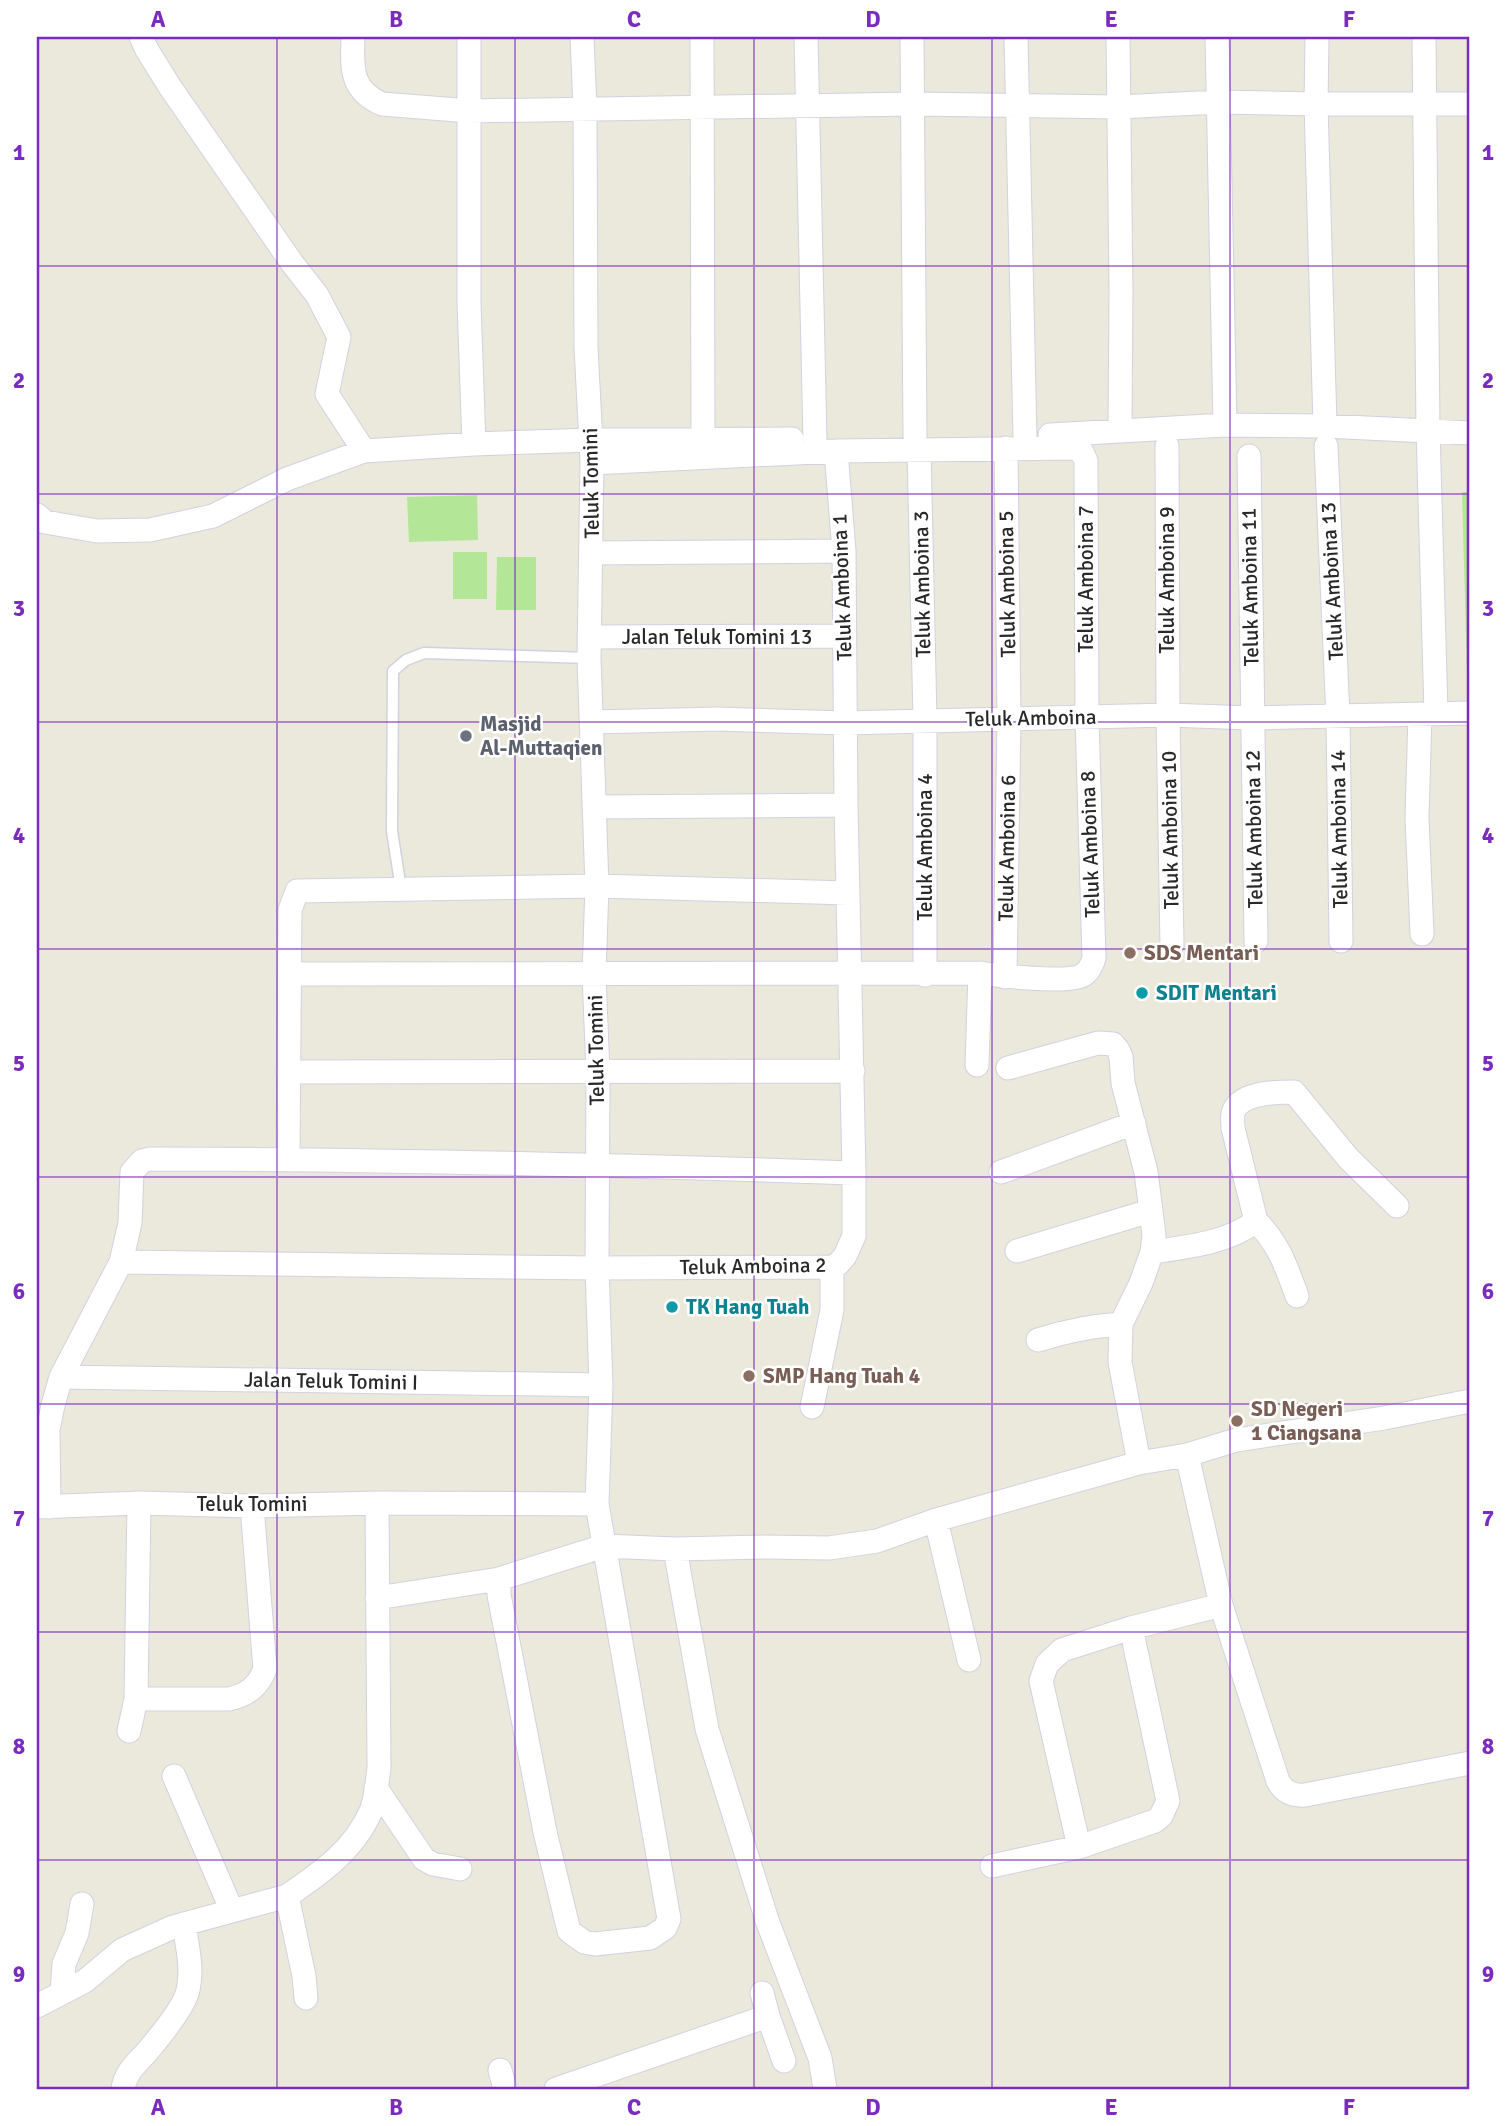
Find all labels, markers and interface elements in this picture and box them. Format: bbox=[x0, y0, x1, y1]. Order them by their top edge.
text: A bbox=[151, 5, 166, 34]
text: B bbox=[389, 5, 403, 34]
text: C bbox=[627, 5, 641, 34]
text: D bbox=[865, 5, 881, 34]
text: E bbox=[1104, 5, 1118, 34]
text: F bbox=[1343, 5, 1355, 34]
text: 1 bbox=[13, 138, 25, 167]
text: 1 bbox=[1482, 138, 1494, 167]
text: 2 bbox=[13, 366, 25, 395]
text: 2 bbox=[1482, 366, 1494, 395]
street label: Teluk Tomini bbox=[577, 427, 605, 539]
street label: Teluk Amboina 13 bbox=[1315, 501, 1349, 661]
street label: Teluk Amboina 7 bbox=[1073, 506, 1099, 653]
street label: Teluk Amboina 9 bbox=[1154, 507, 1180, 654]
street label: Teluk Amboina 11 bbox=[1236, 508, 1264, 666]
street label: Teluk Amboina 3 bbox=[908, 510, 936, 658]
street label: Teluk Amboina 5 bbox=[993, 510, 1021, 658]
street label: Teluk Amboina 1 bbox=[826, 513, 858, 661]
text: 3 bbox=[13, 594, 25, 623]
text: 3 bbox=[1482, 594, 1494, 623]
street label: Jalan Teluk Tomini 13 bbox=[622, 624, 812, 650]
street label: Teluk Amboina bbox=[965, 704, 1097, 732]
place label: Masjid Al-Muttaqien bbox=[480, 711, 602, 761]
marker: Masjid Al-Muttaqien bbox=[458, 728, 474, 744]
street label: Teluk Amboina 12 bbox=[1240, 750, 1268, 908]
street label: Teluk Amboina 14 bbox=[1325, 750, 1353, 908]
street label: Teluk Amboina 10 bbox=[1156, 751, 1184, 909]
street label: Teluk Amboina 8 bbox=[1074, 770, 1106, 918]
street label: Teluk Amboina 4 bbox=[912, 774, 938, 921]
street label: Teluk Amboina 6 bbox=[993, 774, 1021, 922]
text: 4 bbox=[13, 821, 25, 850]
text: 4 bbox=[1482, 821, 1494, 850]
place label: SDS Mentari bbox=[1144, 940, 1259, 966]
marker: SDS Mentari bbox=[1122, 945, 1138, 961]
place label: SDIT Mentari bbox=[1156, 980, 1277, 1006]
marker: SDIT Mentari bbox=[1134, 985, 1150, 1001]
street label: Teluk Tomini bbox=[582, 994, 610, 1106]
text: 5 bbox=[13, 1049, 25, 1078]
text: 5 bbox=[1482, 1049, 1494, 1078]
street label: Teluk Amboina 2 bbox=[679, 1252, 827, 1280]
text: 6 bbox=[13, 1277, 25, 1306]
text: 6 bbox=[1482, 1277, 1494, 1306]
place label: TK Hang Tuah bbox=[686, 1294, 809, 1320]
marker: TK Hang Tuah bbox=[664, 1299, 680, 1315]
place label: SMP Hang Tuah 4 bbox=[763, 1363, 920, 1389]
street label: Jalan Teluk Tomini I bbox=[244, 1366, 418, 1396]
marker: SMP Hang Tuah 4 bbox=[741, 1368, 757, 1384]
place label: SD Negeri 1 Ciangsana bbox=[1251, 1396, 1362, 1446]
marker: SD Negeri 1 Ciangsana bbox=[1229, 1413, 1245, 1429]
street label: Teluk Tomini bbox=[197, 1491, 307, 1517]
text: 7 bbox=[13, 1504, 25, 1533]
text: 7 bbox=[1482, 1504, 1494, 1533]
text: 8 bbox=[13, 1732, 25, 1761]
text: 8 bbox=[1482, 1732, 1494, 1761]
text: 9 bbox=[13, 1960, 25, 1989]
text: 9 bbox=[1482, 1960, 1494, 1989]
text: A bbox=[151, 2093, 166, 2122]
text: B bbox=[389, 2093, 403, 2122]
text: C bbox=[627, 2093, 641, 2122]
text: D bbox=[865, 2093, 881, 2122]
text: E bbox=[1104, 2093, 1118, 2122]
text: F bbox=[1343, 2093, 1355, 2122]

